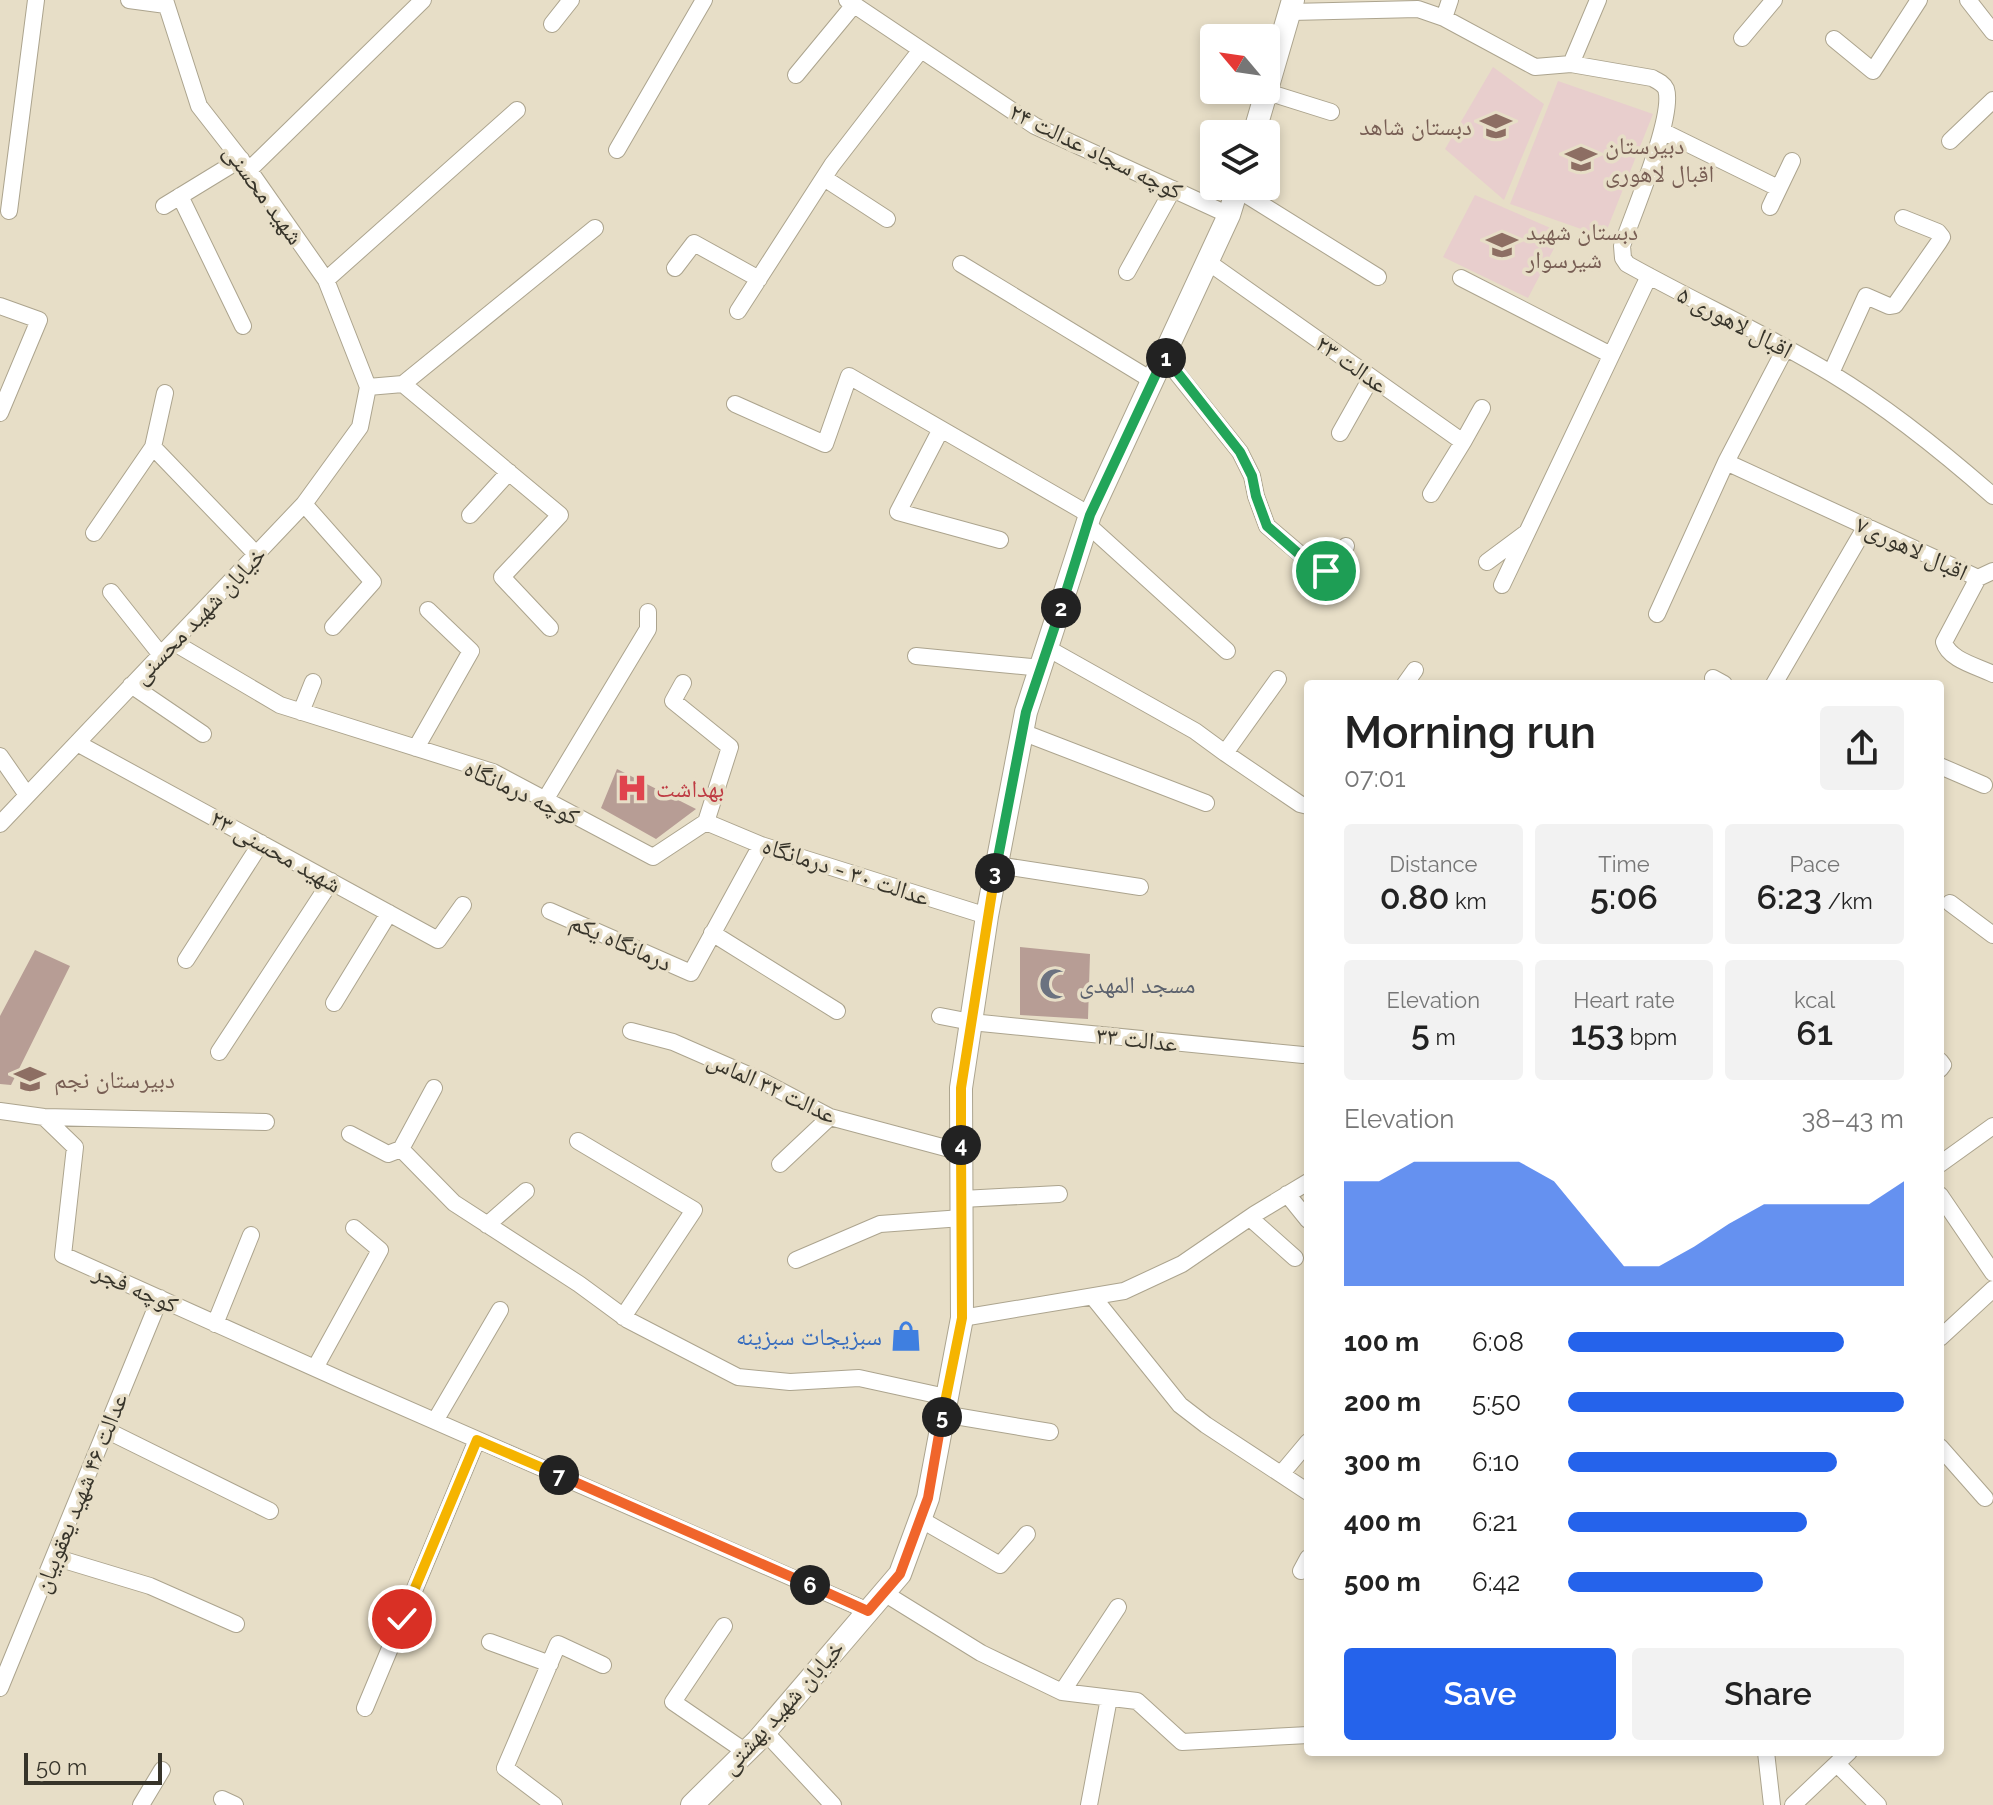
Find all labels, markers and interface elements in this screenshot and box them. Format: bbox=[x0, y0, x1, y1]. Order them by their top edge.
north arrow bbox=[1200, 24, 1280, 104]
map controls bbox=[1200, 24, 1280, 200]
street label: کوچه سجاد عدالت ۲۴ bbox=[1005, 97, 1187, 205]
school or university icon: دبستان شاهد bbox=[1479, 109, 1513, 143]
place label: دبستان شاهد bbox=[1359, 112, 1472, 141]
button: layers bbox=[1200, 120, 1280, 200]
place label: دبیرستان اقبال لاهوری bbox=[1605, 131, 1714, 188]
street label: شهید محسنی bbox=[218, 138, 310, 250]
school or university icon: دبیرستان اقبال لاهوری bbox=[1564, 142, 1598, 176]
place label: دبستان شهید شیرسوار bbox=[1525, 217, 1638, 274]
school or university icon: دبستان شهید شیرسوار bbox=[1485, 228, 1519, 262]
street label: اقبال لاهوری ۵ bbox=[1673, 280, 1797, 364]
street label: عدالت ۲۳ bbox=[1310, 329, 1394, 399]
pin: 1 bbox=[1146, 338, 1186, 378]
text: 1 bbox=[1161, 345, 1171, 371]
street label: اقبال لاهوری۷ bbox=[1851, 509, 1973, 587]
pin bbox=[1292, 537, 1360, 605]
street label: خیابان شهید محسنی bbox=[126, 540, 272, 690]
icon: arrive bbox=[1304, 549, 1348, 593]
pin: 2 bbox=[1041, 588, 1081, 628]
text: 2 bbox=[1055, 595, 1067, 621]
button: share bbox=[1820, 706, 1904, 790]
text: Morning run bbox=[1344, 707, 1596, 758]
street label: کوچه درمانگاه bbox=[460, 753, 584, 831]
text: 07:01 bbox=[1344, 763, 1406, 793]
hospital icon: بهداشت bbox=[615, 771, 649, 805]
place label: بهداشت bbox=[656, 774, 724, 803]
street label: شهید محسنی ۲۳ bbox=[206, 803, 346, 899]
street label: عدالت ۳۰ - درمانگاه bbox=[759, 830, 933, 912]
text: Distance bbox=[1389, 851, 1477, 877]
text: Time bbox=[1598, 851, 1650, 877]
text: Pace bbox=[1789, 851, 1840, 877]
pin: 3 bbox=[975, 853, 1015, 893]
text: 3 bbox=[989, 860, 1001, 886]
text: 0.80 bbox=[1380, 877, 1449, 917]
text: 5:06 bbox=[1590, 877, 1658, 917]
text: 6:23 bbox=[1756, 877, 1822, 917]
text: km bbox=[1449, 888, 1487, 914]
text: /km bbox=[1822, 888, 1873, 914]
street label: درمانگاه یکم bbox=[565, 907, 676, 979]
mosque icon: مسجد المهدی bbox=[1038, 967, 1072, 1001]
place label: مسجد المهدی bbox=[1079, 970, 1195, 999]
text: Elevation bbox=[1387, 987, 1480, 1013]
text: Heart rate bbox=[1573, 987, 1675, 1013]
text: kcal bbox=[1794, 987, 1835, 1013]
text: 5 bbox=[1411, 1013, 1430, 1053]
text: 153 bbox=[1571, 1013, 1624, 1053]
text: 61 bbox=[1796, 1013, 1833, 1053]
street label: عدالت ۳۳ bbox=[1095, 1020, 1179, 1058]
text: m bbox=[1430, 1024, 1456, 1050]
text: bpm bbox=[1624, 1024, 1677, 1050]
street label: عدالت ۳۲ الماس bbox=[703, 1045, 841, 1129]
school or university icon: دبیرستان نجم bbox=[13, 1062, 47, 1096]
place label: دبیرستان نجم bbox=[54, 1065, 175, 1096]
text: Elevation bbox=[1344, 1104, 1454, 1134]
text: 38–43 m bbox=[1801, 1104, 1904, 1134]
pin: 4 bbox=[941, 1125, 981, 1165]
text: 4 bbox=[955, 1132, 967, 1158]
street label: کوچه فجر bbox=[88, 1256, 183, 1319]
shop icon: سبزیجات سبزینه bbox=[889, 1319, 923, 1353]
place label: سبزیجات سبزینه bbox=[736, 1322, 882, 1351]
text: 100 m bbox=[1344, 1327, 1419, 1357]
text: 6:08 bbox=[1472, 1327, 1524, 1357]
text: 200 m bbox=[1344, 1387, 1421, 1417]
text: 5:50 bbox=[1472, 1387, 1521, 1417]
street label: عدالت ۴۶ شهید یعقوبیان bbox=[27, 1389, 133, 1597]
pin: 5 bbox=[922, 1397, 962, 1437]
text: 5 bbox=[936, 1404, 948, 1430]
text: 300 m bbox=[1344, 1447, 1421, 1477]
text: 6:10 bbox=[1472, 1447, 1520, 1477]
pin: 7 bbox=[539, 1455, 579, 1495]
text: 7 bbox=[553, 1462, 565, 1488]
text: 400 m bbox=[1344, 1507, 1421, 1537]
text: 6:21 bbox=[1472, 1507, 1517, 1537]
pin: 6 bbox=[790, 1565, 830, 1605]
text: 500 m bbox=[1344, 1567, 1421, 1597]
text: 6:42 bbox=[1472, 1567, 1520, 1597]
text: 6 bbox=[803, 1572, 817, 1598]
pin bbox=[368, 1585, 436, 1653]
icon: check bbox=[380, 1597, 424, 1641]
street label: خیابان شهید بهشتی bbox=[714, 1634, 850, 1780]
button: Save bbox=[1344, 1648, 1616, 1740]
button: Share bbox=[1632, 1648, 1904, 1740]
scale bar bbox=[24, 1749, 162, 1785]
text: 50 m bbox=[36, 1754, 87, 1780]

